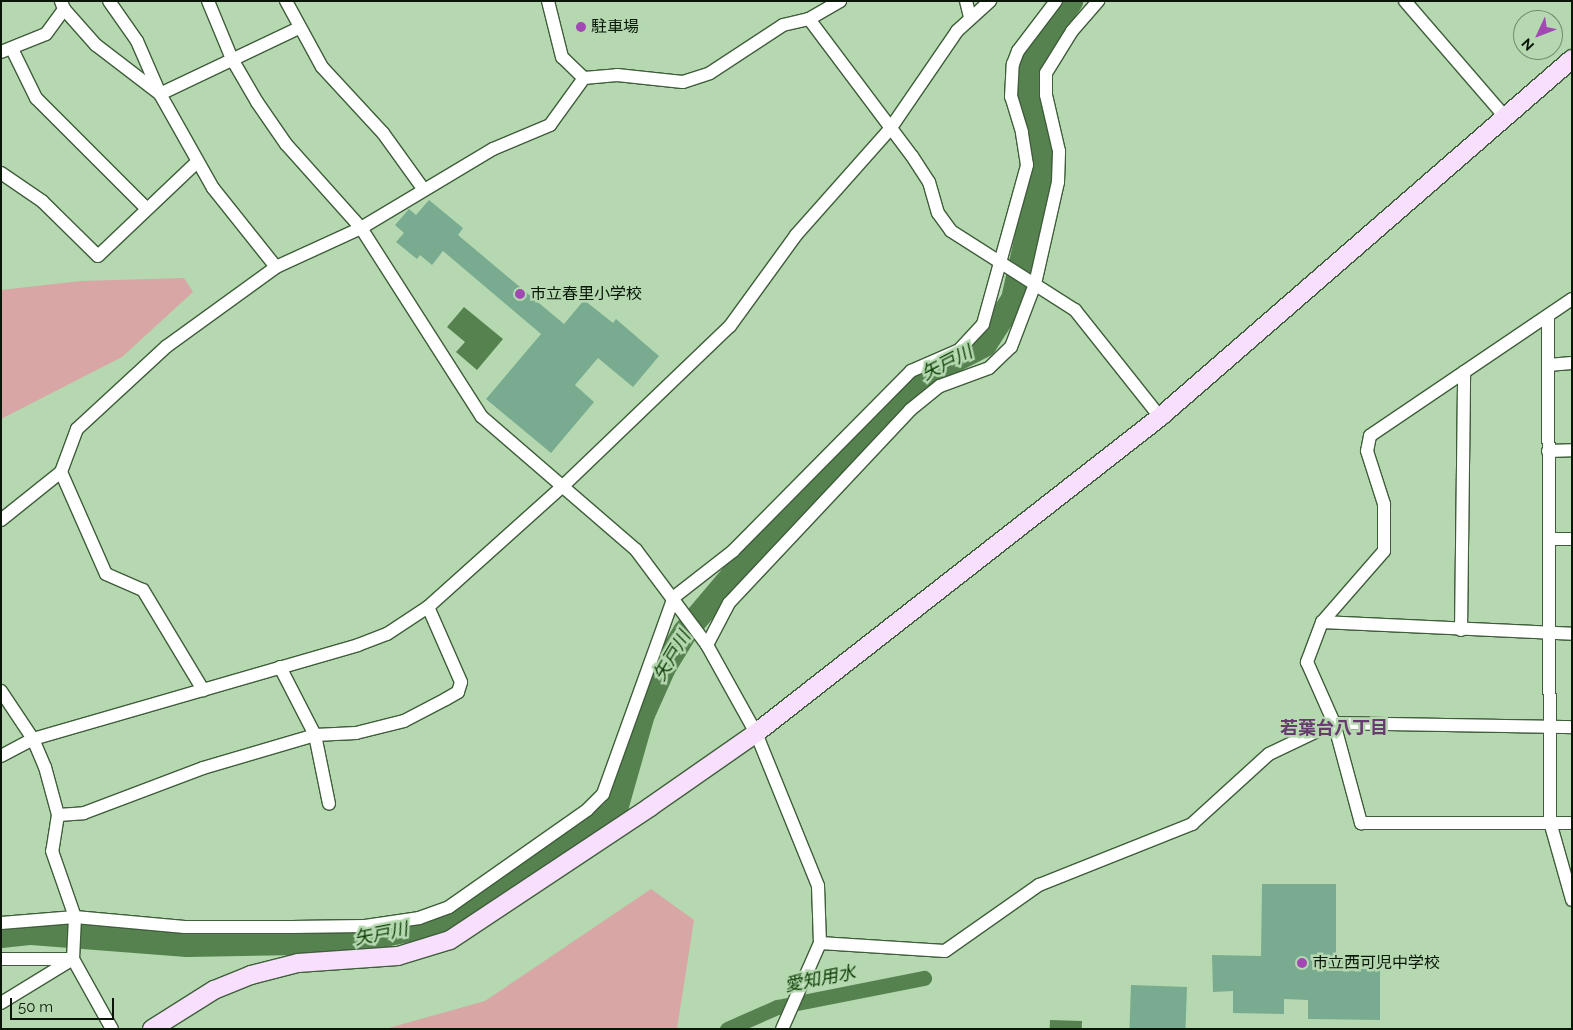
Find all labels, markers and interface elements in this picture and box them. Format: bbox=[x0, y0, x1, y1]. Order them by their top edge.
north arrow bbox=[1513, 10, 1563, 60]
place label: 駐車場 bbox=[591, 17, 639, 37]
marker: 駐車場 bbox=[575, 21, 587, 33]
text: N bbox=[1518, 35, 1537, 54]
place label: 市立春里小学校 bbox=[530, 284, 642, 304]
marker: 市立春里小学校 bbox=[514, 288, 526, 300]
water label: 矢戸川 bbox=[918, 341, 976, 385]
water label: 矢戸川 bbox=[649, 627, 695, 685]
district label: 若葉台八丁目 bbox=[1280, 717, 1388, 739]
water label: 矢戸川 bbox=[352, 918, 410, 950]
place label: 市立西可児中学校 bbox=[1312, 953, 1440, 973]
marker: 市立西可児中学校 bbox=[1296, 957, 1308, 969]
water label: 愛知用水 bbox=[783, 962, 857, 996]
scale bar bbox=[12, 988, 116, 1020]
text: 50 m bbox=[18, 998, 53, 1016]

